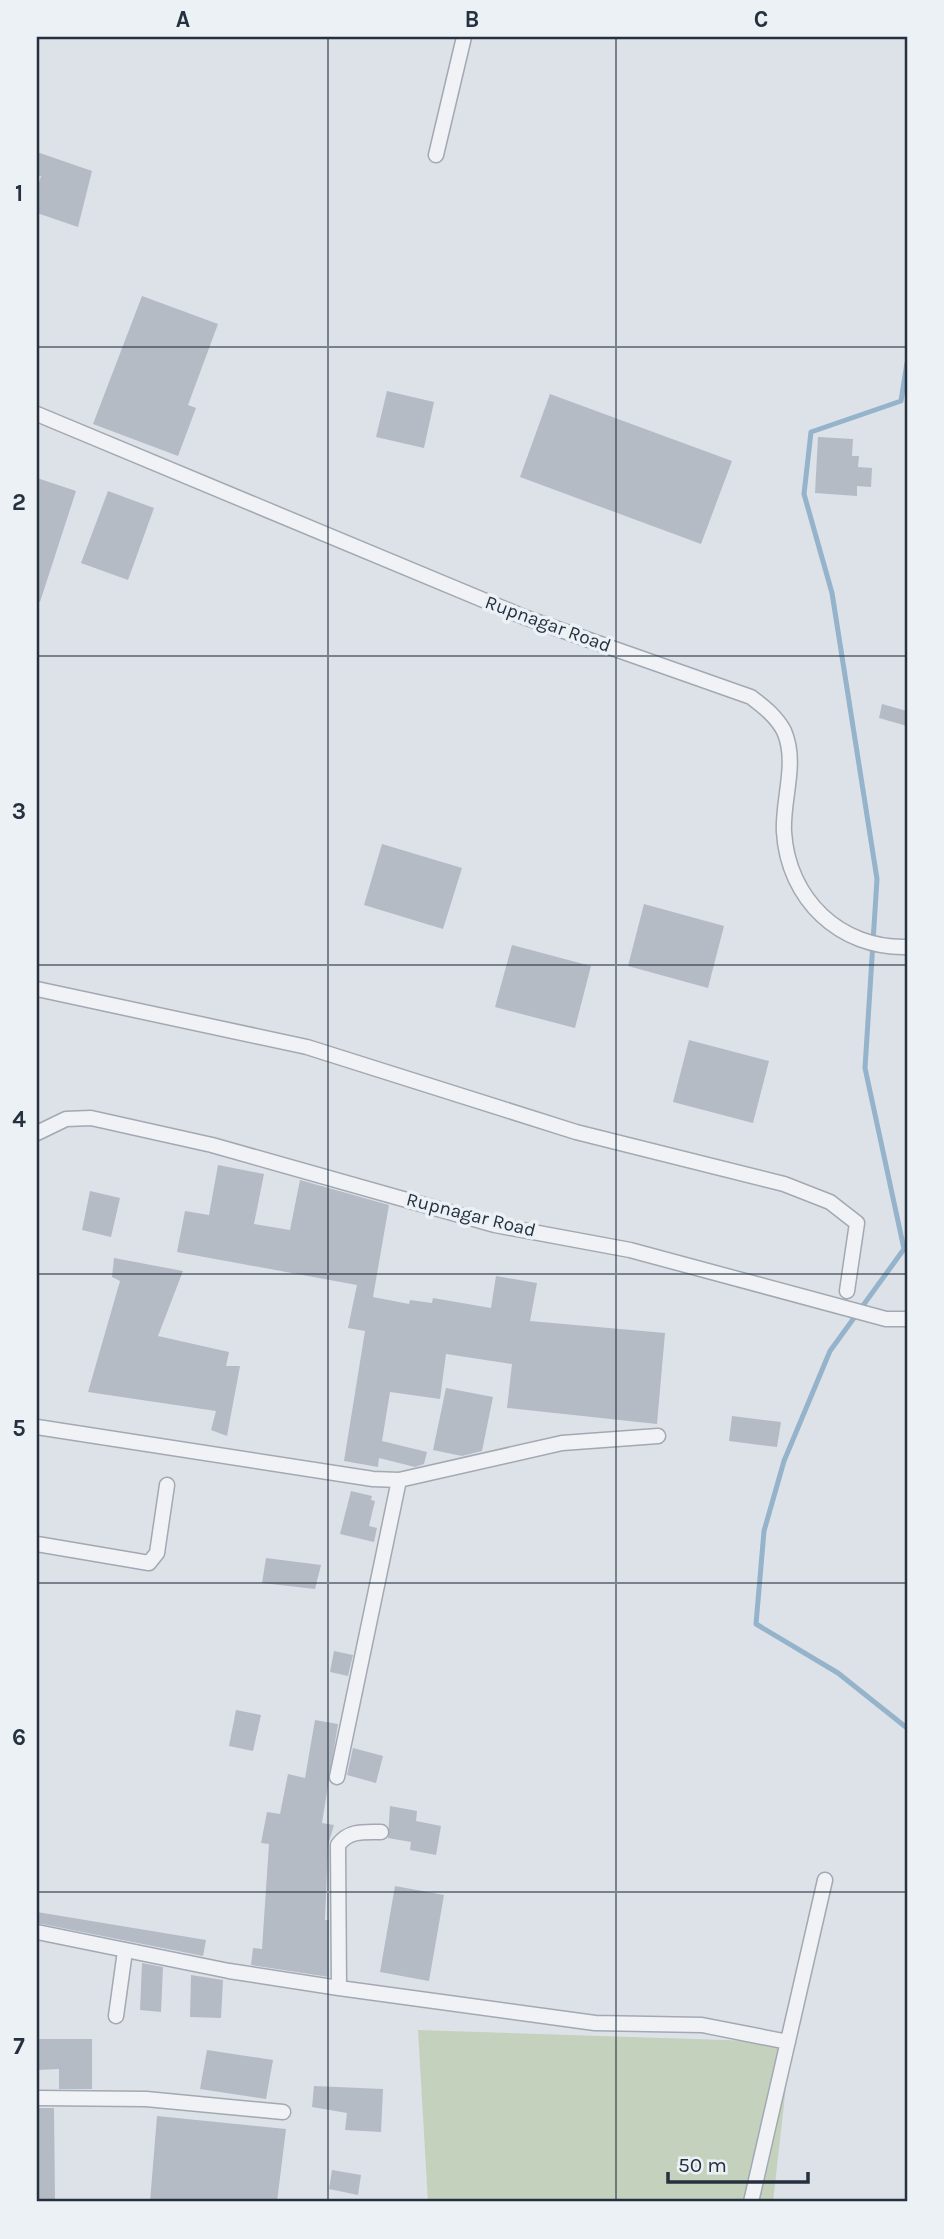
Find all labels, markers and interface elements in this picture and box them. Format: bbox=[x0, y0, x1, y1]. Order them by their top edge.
text: A bbox=[176, 6, 190, 33]
text: B bbox=[465, 6, 479, 33]
text: C bbox=[754, 6, 768, 33]
text: 1 bbox=[15, 180, 23, 207]
text: 2 bbox=[12, 489, 26, 516]
street label: Rupnagar Road bbox=[482, 591, 614, 657]
text: 3 bbox=[12, 798, 26, 825]
text: 4 bbox=[12, 1106, 26, 1133]
street label: Rupnagar Road bbox=[404, 1188, 538, 1242]
text: 5 bbox=[12, 1415, 26, 1442]
text: 6 bbox=[12, 1724, 26, 1751]
text: 7 bbox=[13, 2033, 25, 2060]
scale bar bbox=[668, 2141, 808, 2185]
text: 50 m bbox=[678, 2153, 727, 2177]

